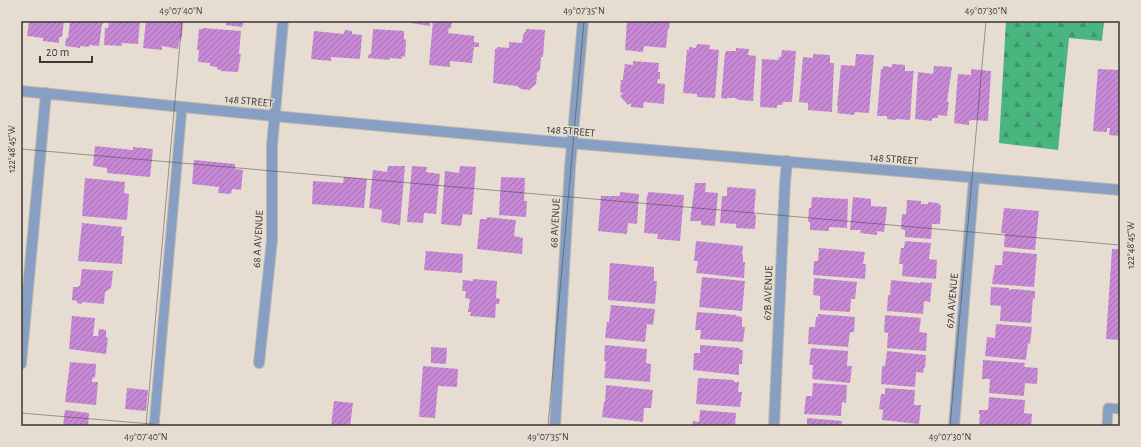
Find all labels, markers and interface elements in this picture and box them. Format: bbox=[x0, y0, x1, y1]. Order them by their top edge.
text: 49°07'40"N bbox=[159, 6, 203, 16]
text: 49°07'35"N bbox=[563, 6, 605, 16]
text: 49°07'30"N bbox=[965, 6, 1007, 16]
scale bar bbox=[40, 38, 92, 64]
text: 20 m bbox=[46, 46, 69, 58]
street label: 148 STREET bbox=[224, 93, 274, 109]
street label: 148 STREET bbox=[546, 123, 596, 139]
text: 122°48'45"W bbox=[7, 125, 17, 173]
street label: 148 STREET bbox=[869, 151, 919, 167]
street label: 68 AVENUE bbox=[548, 197, 562, 248]
street label: 68 A AVENUE bbox=[251, 209, 265, 268]
text: 122°48'45"W bbox=[1126, 221, 1136, 269]
street label: 67B AVENUE bbox=[762, 265, 774, 321]
street label: 67A AVENUE bbox=[944, 272, 960, 329]
text: 49°07'40"N bbox=[124, 432, 168, 442]
text: 49°07'35"N bbox=[527, 432, 569, 442]
text: 49°07'30"N bbox=[929, 432, 971, 442]

